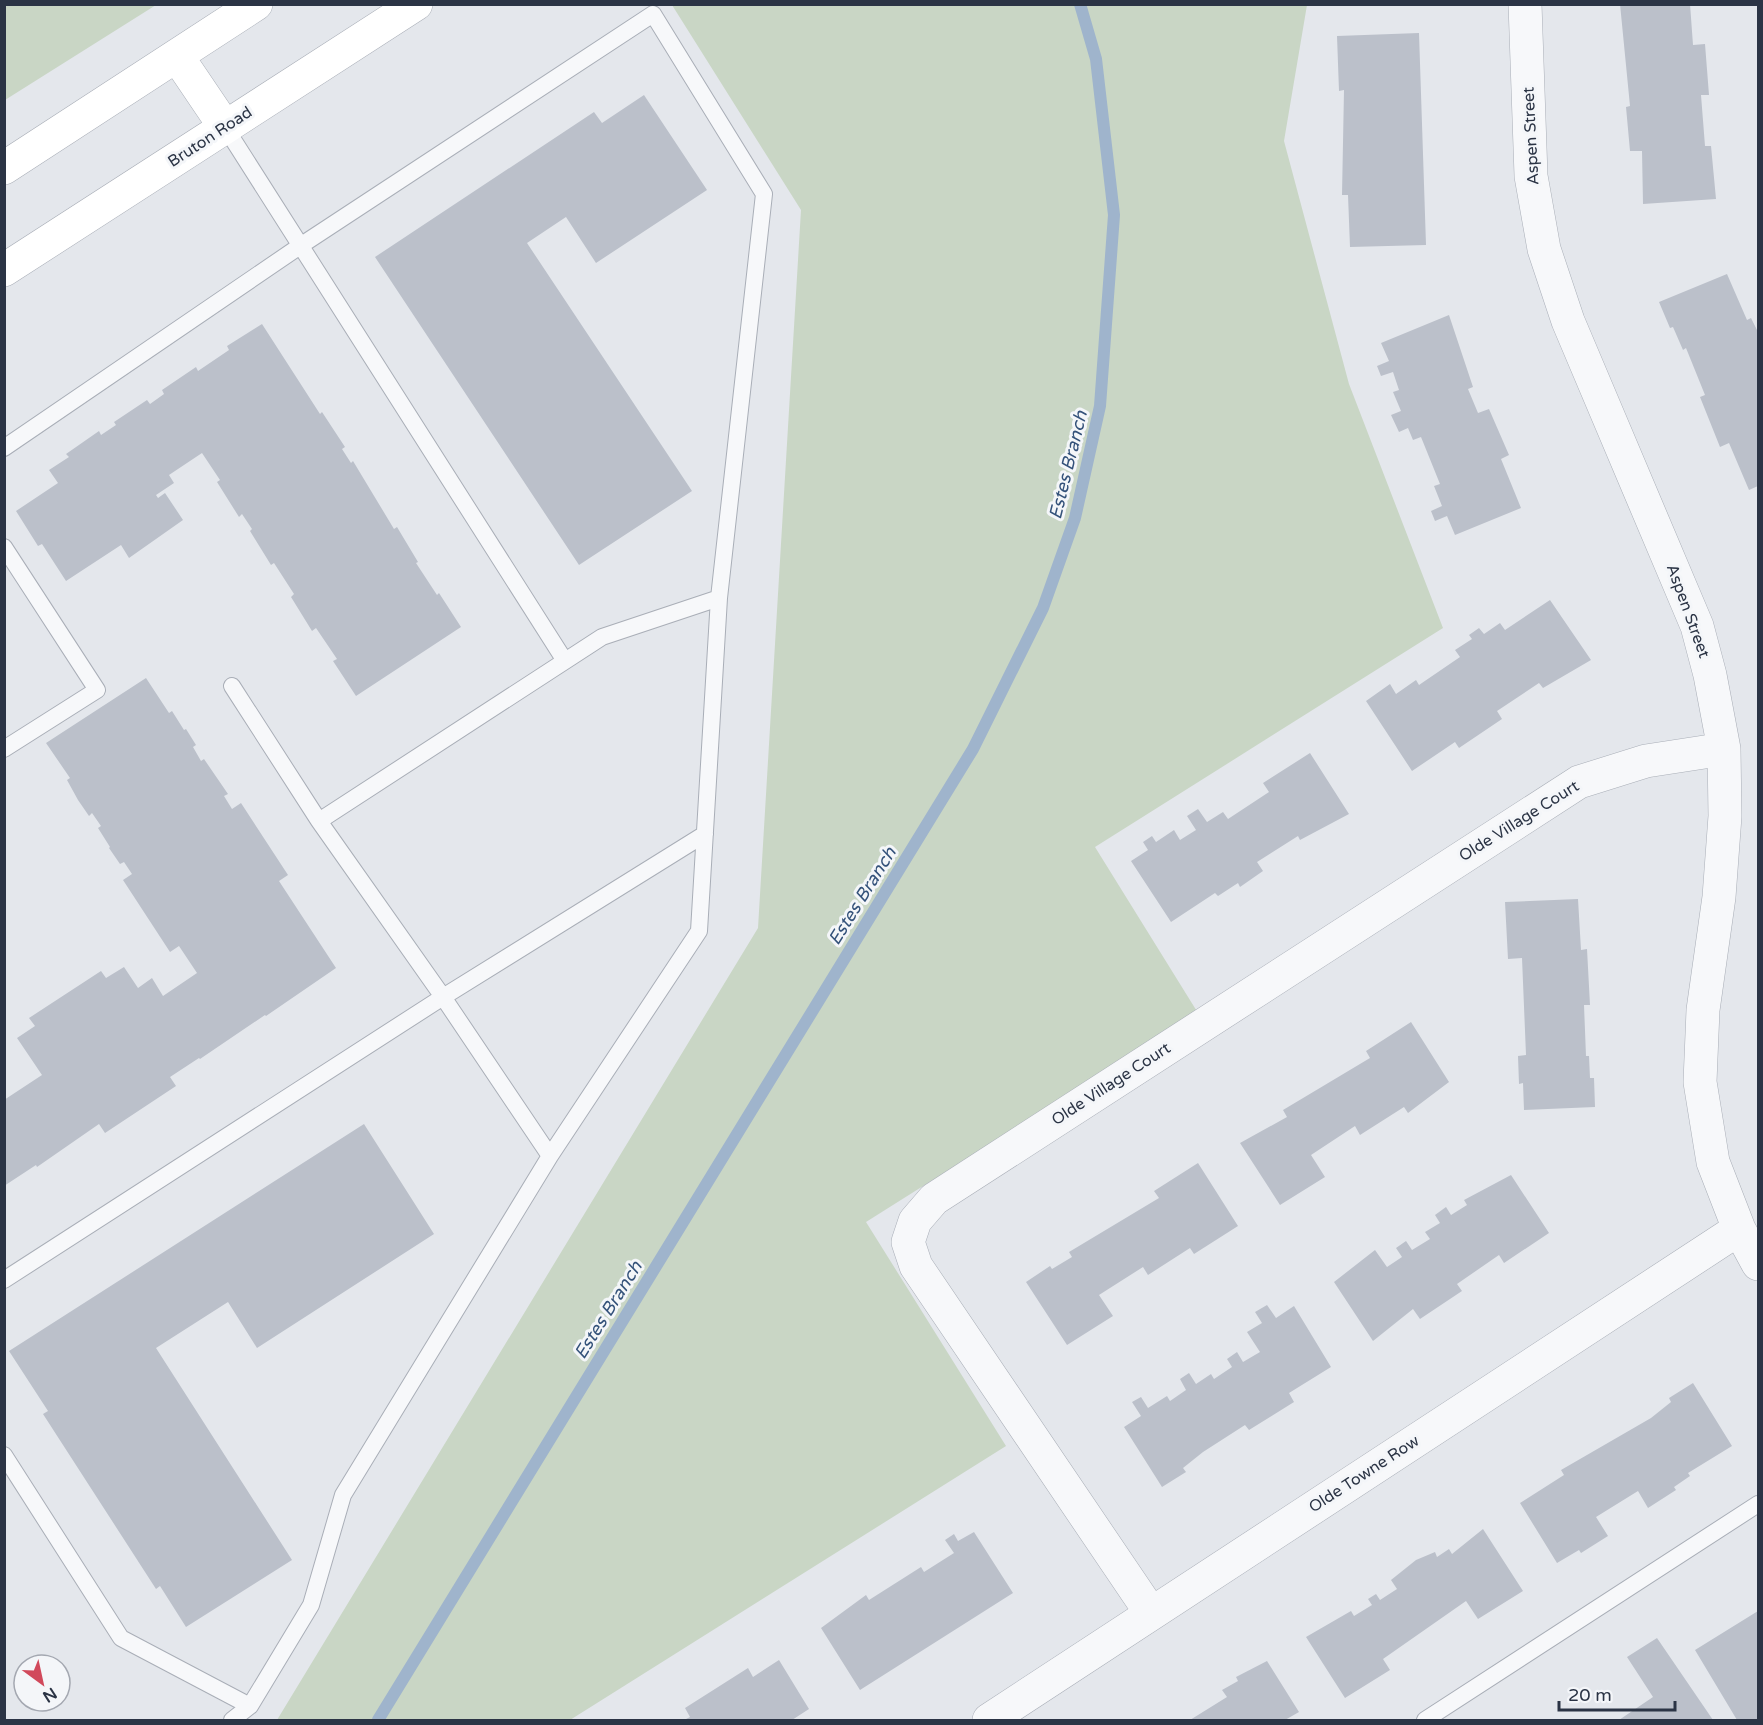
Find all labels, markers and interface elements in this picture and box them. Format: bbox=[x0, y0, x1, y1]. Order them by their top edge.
street label: Aspen Street bbox=[1518, 86, 1544, 186]
street label: Bruton Road bbox=[164, 102, 256, 172]
water label: Estes Branch bbox=[1044, 407, 1092, 522]
street label: Aspen Street bbox=[1662, 561, 1714, 661]
street label: Olde Village Court bbox=[1455, 776, 1583, 866]
water label: Estes Branch bbox=[823, 842, 901, 949]
street label: Olde Village Court bbox=[1048, 1038, 1174, 1130]
water label: Estes Branch bbox=[569, 1256, 647, 1363]
street label: Olde Towne Row bbox=[1305, 1431, 1423, 1517]
north arrow bbox=[12, 1653, 72, 1713]
scale bar bbox=[1559, 1674, 1674, 1712]
text: N bbox=[39, 1683, 60, 1707]
text: 20 m bbox=[1568, 1684, 1612, 1706]

